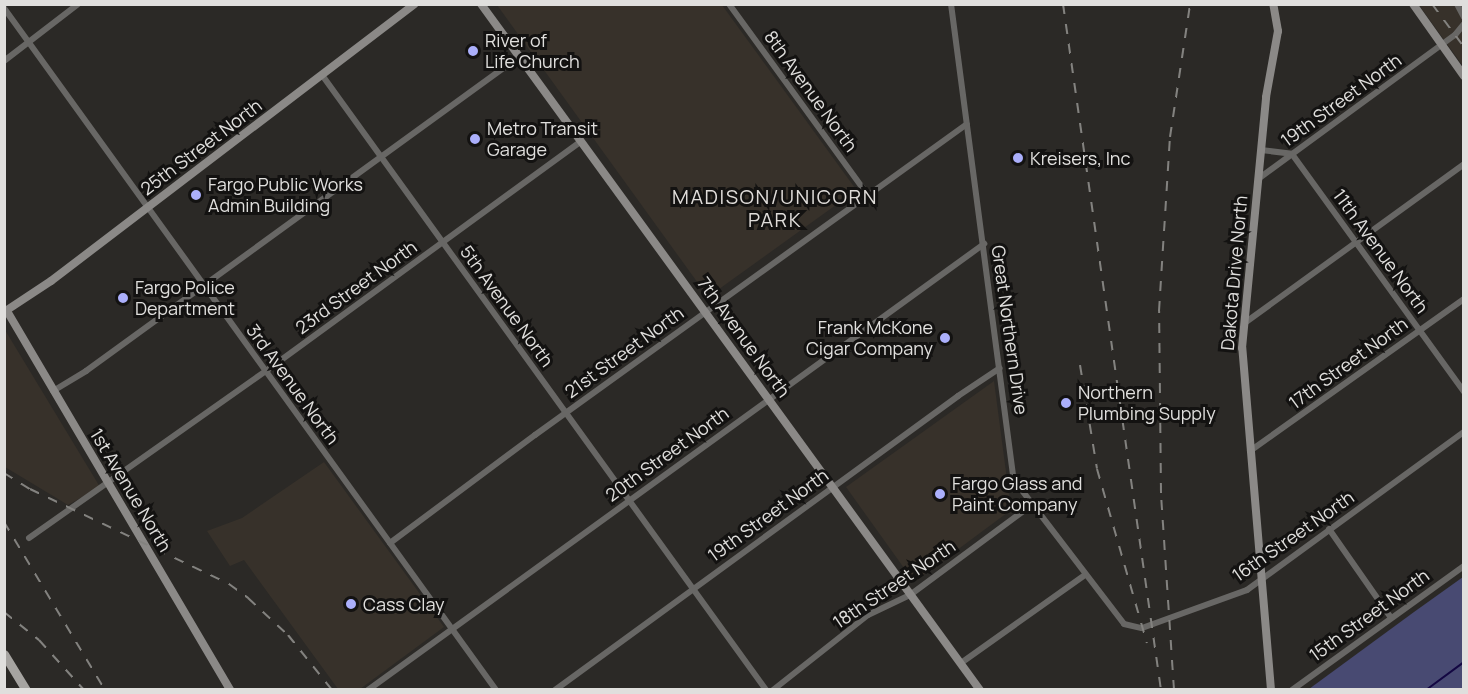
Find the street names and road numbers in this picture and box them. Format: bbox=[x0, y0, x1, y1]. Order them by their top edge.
street label: 8th Avenue North bbox=[760, 26, 862, 156]
street label: 19th Street North bbox=[1277, 49, 1405, 151]
street label: 25th Street North bbox=[136, 94, 266, 200]
street label: 11th Avenue North bbox=[1329, 185, 1433, 317]
street label: Dakota Drive North bbox=[1216, 195, 1252, 351]
street label: 23rd Street North bbox=[291, 236, 421, 338]
street label: 5th Avenue North bbox=[456, 241, 558, 371]
street label: Great Northern Drive bbox=[987, 244, 1033, 416]
street label: 7th Avenue North bbox=[693, 273, 795, 401]
street label: 21st Street North bbox=[560, 302, 688, 402]
street label: 17th Street North bbox=[1284, 313, 1412, 413]
street label: 3rd Avenue North bbox=[242, 320, 344, 448]
street label: 20th Street North bbox=[601, 402, 733, 506]
street label: 1st Avenue North bbox=[86, 424, 176, 556]
street label: 19th Street North bbox=[704, 464, 832, 566]
street label: 16th Street North bbox=[1228, 486, 1358, 586]
street label: 18th Street North bbox=[829, 535, 959, 633]
street label: 15th Street North bbox=[1305, 564, 1433, 666]

